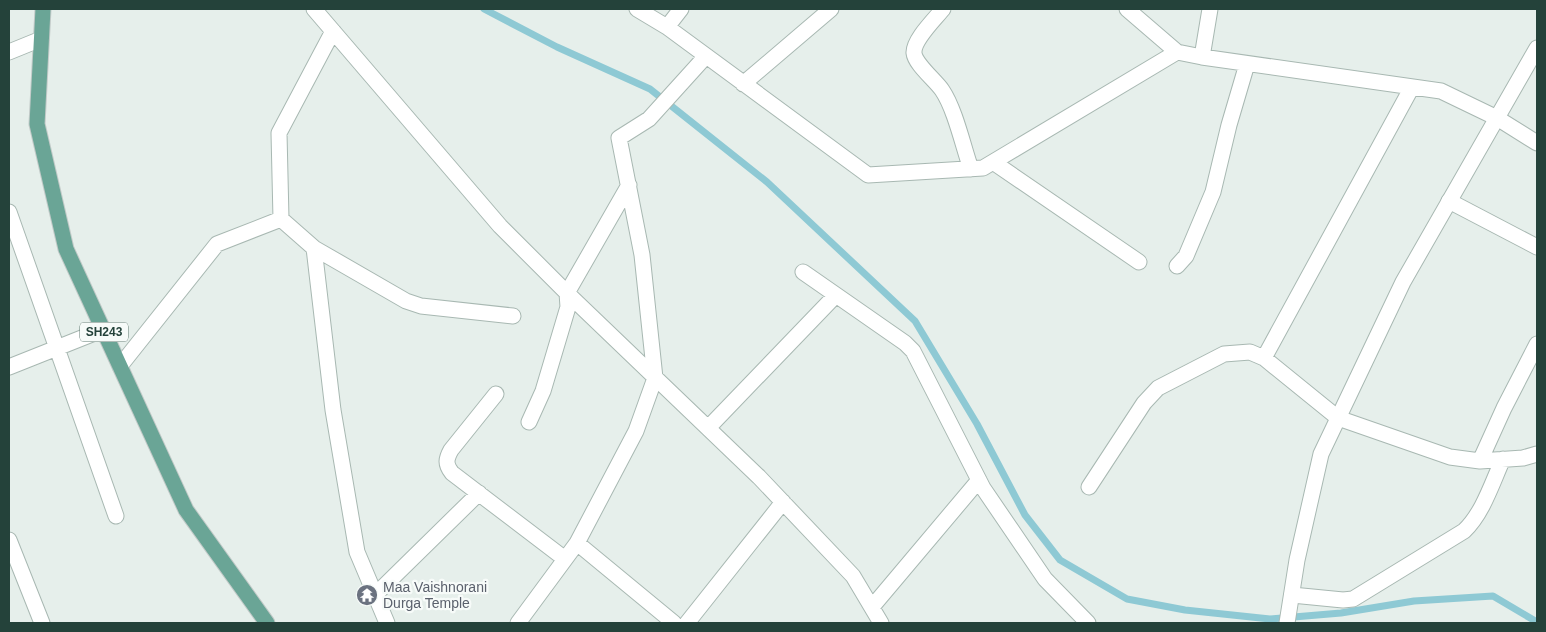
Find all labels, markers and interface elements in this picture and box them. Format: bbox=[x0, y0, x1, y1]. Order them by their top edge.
road number: SH243 bbox=[80, 322, 128, 342]
place label: Maa Vaishnorani Durga Temple bbox=[383, 579, 487, 611]
temple icon: Maa Vaishnorani Durga Temple bbox=[355, 583, 379, 607]

